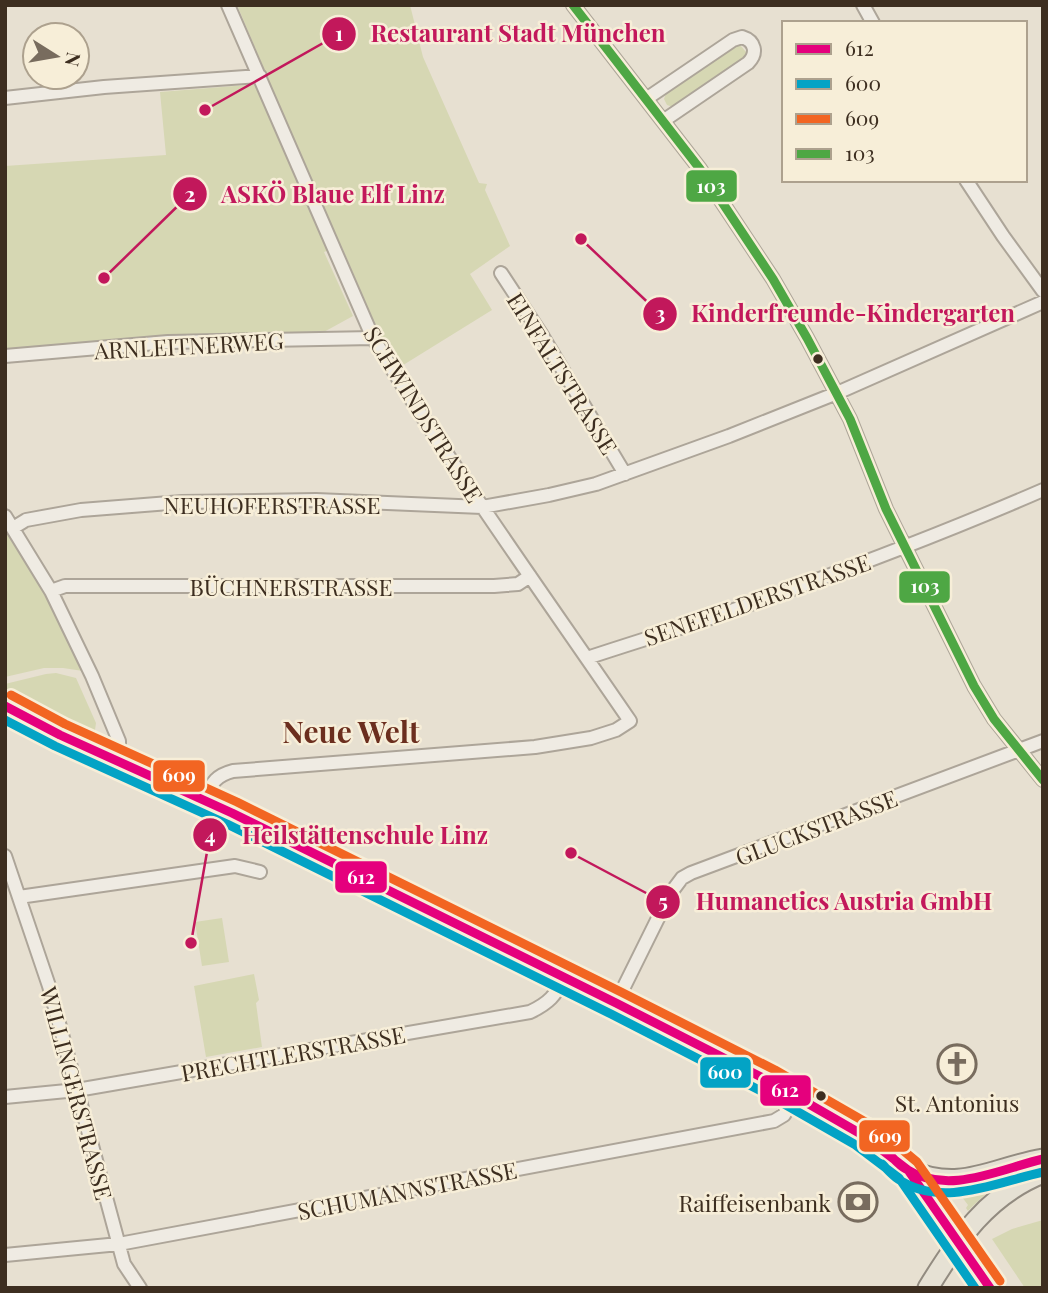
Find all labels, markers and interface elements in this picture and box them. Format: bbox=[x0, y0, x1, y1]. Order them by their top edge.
callout: Restaurant Stadt München bbox=[322, 11, 680, 56]
text: Restaurant Stadt München bbox=[370, 16, 666, 48]
text: 1 bbox=[335, 18, 343, 46]
north arrow bbox=[21, 21, 91, 91]
legend bbox=[782, 21, 1027, 182]
text: 612 bbox=[845, 33, 874, 61]
text: N bbox=[60, 50, 88, 69]
text: 600 bbox=[845, 68, 881, 96]
text: 609 bbox=[845, 103, 879, 131]
text: 103 bbox=[845, 138, 875, 166]
line badge: 103 bbox=[685, 169, 738, 203]
callout: ASKÖ Blaue Elf Linz bbox=[172, 172, 459, 217]
text: 103 bbox=[697, 172, 725, 198]
text: ASKÖ Blaue Elf Linz bbox=[220, 177, 445, 209]
text: 2 bbox=[185, 179, 196, 207]
street label: EINFALTSTRASSE bbox=[501, 286, 625, 460]
callout: Kinderfreunde-Kindergarten bbox=[642, 291, 1029, 336]
text: Kinderfreunde-Kindergarten bbox=[691, 296, 1015, 328]
text: 3 bbox=[655, 298, 665, 326]
street label: SCHWINDSTRASSE bbox=[357, 320, 491, 508]
street label: ARNLEITNERWEG bbox=[93, 325, 284, 365]
unlabelled marker bbox=[811, 352, 825, 366]
street label: NEUHOFERSTRASSE bbox=[164, 489, 380, 520]
street label: SENEFELDERSTRASSE bbox=[640, 546, 874, 652]
line badge: 103 bbox=[898, 570, 951, 604]
street label: BÜCHNERSTRASSE bbox=[189, 571, 393, 602]
text: 103 bbox=[911, 572, 939, 598]
district label: Neue Welt bbox=[282, 711, 420, 751]
line badge: 609 bbox=[152, 759, 206, 793]
text: 609 bbox=[162, 761, 196, 787]
street label: GLUCKSTRASSE bbox=[731, 782, 901, 872]
callout: Heilstättenschule Linz bbox=[193, 813, 502, 858]
text: Heilstättenschule Linz bbox=[242, 818, 488, 850]
text: 4 bbox=[204, 820, 216, 848]
line badge: 612 bbox=[334, 860, 388, 894]
text: 612 bbox=[347, 863, 375, 889]
callout: Humanetics Austria GmbH bbox=[646, 879, 1006, 924]
text: Humanetics Austria GmbH bbox=[696, 884, 992, 916]
text: 5 bbox=[658, 886, 668, 914]
street label: WILLINGERSTRASSE bbox=[33, 982, 120, 1203]
street label: PRECHTLERSTRASSE bbox=[178, 1018, 408, 1088]
church icon: St. Antonius bbox=[936, 1043, 978, 1085]
line badge: 600 bbox=[699, 1056, 752, 1089]
text: 600 bbox=[707, 1058, 743, 1084]
line badge: 612 bbox=[759, 1074, 812, 1107]
text: 612 bbox=[771, 1076, 799, 1102]
place label: St. Antonius bbox=[895, 1087, 1019, 1118]
unlabelled marker bbox=[814, 1089, 828, 1103]
line badge: 609 bbox=[858, 1119, 911, 1153]
text: 609 bbox=[868, 1122, 902, 1148]
street label: SCHUMANNSTRASSE bbox=[295, 1154, 519, 1226]
bank icon: Raiffeisenbank bbox=[837, 1181, 879, 1223]
place label: Raiffeisenbank bbox=[678, 1187, 831, 1218]

